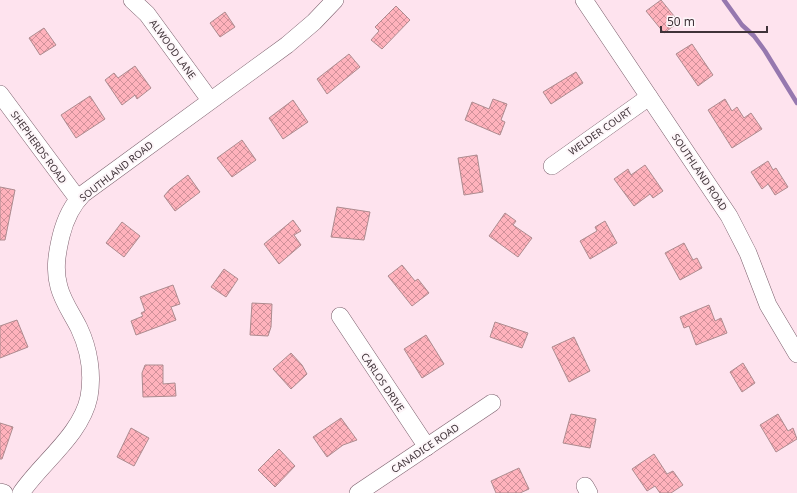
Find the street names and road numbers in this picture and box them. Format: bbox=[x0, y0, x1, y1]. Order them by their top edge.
street label: ALWOOD LANE bbox=[146, 16, 200, 82]
street label: WELDER COURT bbox=[565, 104, 635, 158]
street label: SHEPHERDS ROAD bbox=[8, 108, 70, 186]
street label: SOUTHLAND ROAD bbox=[669, 131, 731, 213]
street label: SOUTHLAND ROAD bbox=[76, 138, 156, 204]
street label: CARLOS DRIVE bbox=[358, 350, 408, 414]
street label: CANADICE ROAD bbox=[388, 420, 462, 476]

